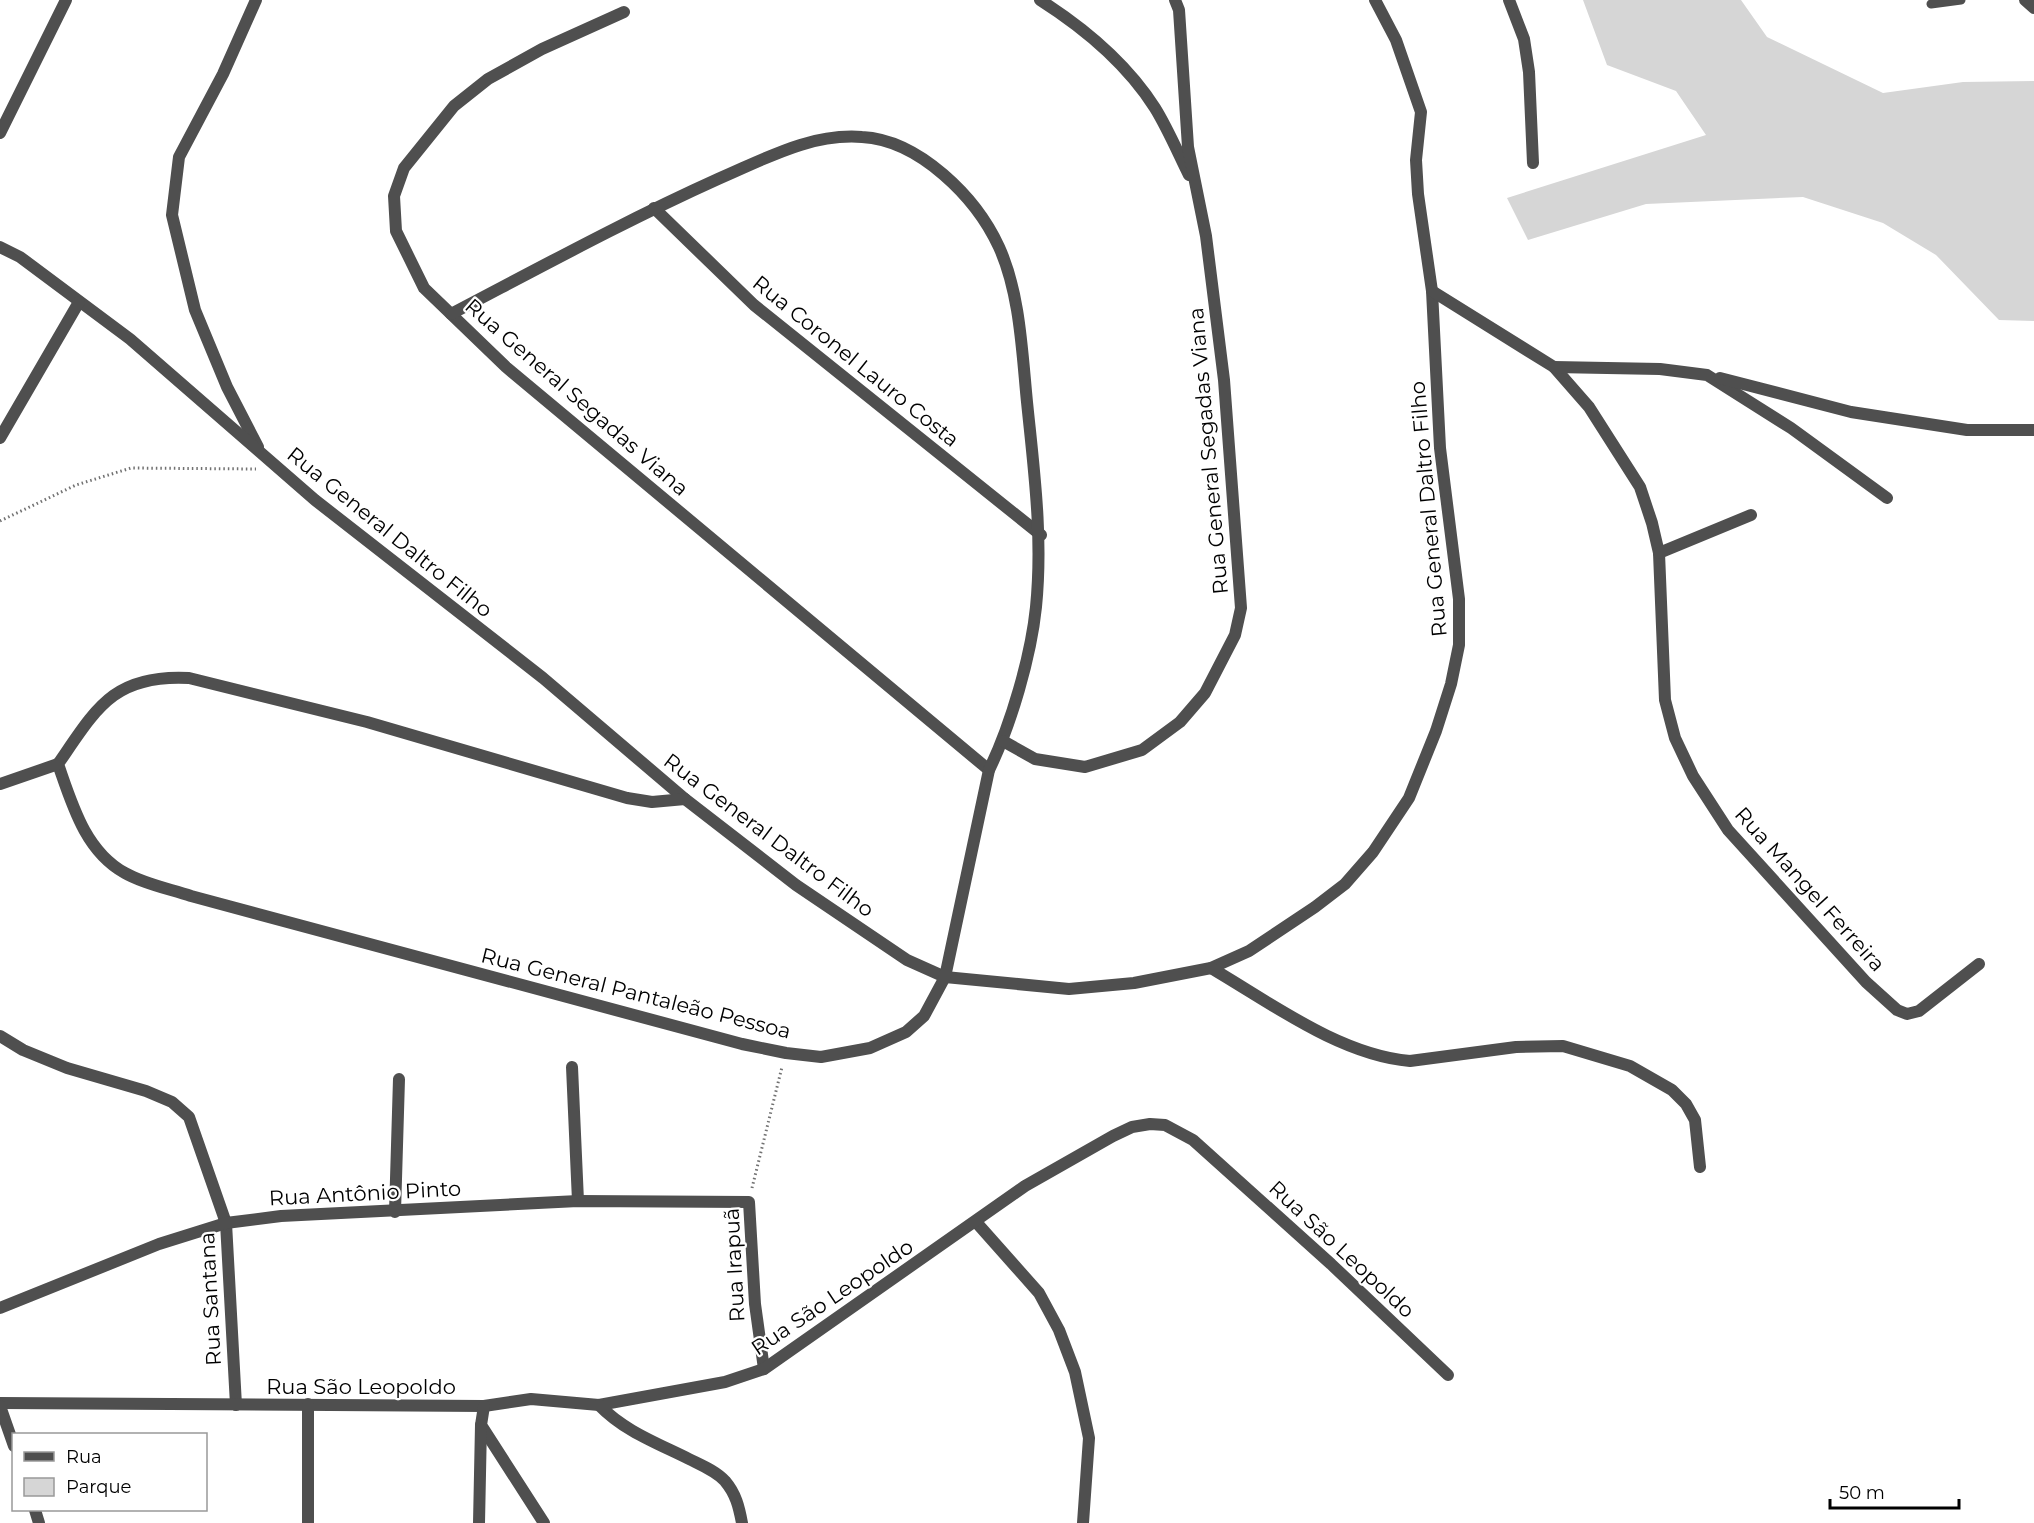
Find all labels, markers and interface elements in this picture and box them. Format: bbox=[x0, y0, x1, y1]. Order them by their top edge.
street label: Rua Coronel Lauro Costa bbox=[748, 270, 964, 452]
street label: Rua General Segadas Viana bbox=[460, 293, 694, 501]
street label: Rua General Segadas Viana bbox=[1183, 307, 1233, 595]
street label: Rua General Daltro Filho bbox=[1404, 380, 1452, 638]
street label: Rua General Daltro Filho bbox=[282, 442, 498, 622]
street label: Rua General Daltro Filho bbox=[659, 748, 879, 922]
street label: Rua Mangel Ferreira bbox=[1730, 802, 1890, 976]
street label: Rua General Pantaleão Pessoa bbox=[478, 942, 794, 1044]
street label: Rua Antônio Pinto bbox=[268, 1175, 462, 1211]
street label: Rua São Leopoldo bbox=[1264, 1175, 1420, 1323]
street label: Rua Irapuã bbox=[719, 1207, 749, 1323]
street label: Rua Santana bbox=[194, 1232, 226, 1366]
street label: Rua São Leopoldo bbox=[746, 1234, 918, 1360]
street label: Rua São Leopoldo bbox=[266, 1374, 456, 1399]
legend bbox=[12, 1433, 207, 1511]
text: Rua bbox=[66, 1446, 102, 1468]
scale bar bbox=[1830, 1472, 1959, 1510]
text: Parque bbox=[66, 1476, 132, 1498]
text: 50 m bbox=[1839, 1482, 1885, 1504]

